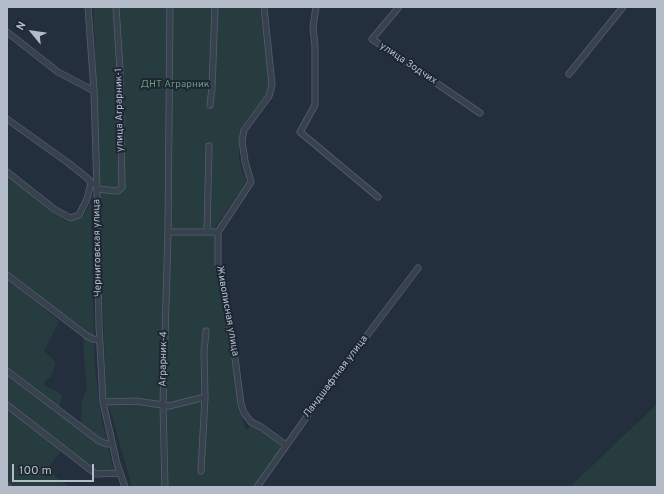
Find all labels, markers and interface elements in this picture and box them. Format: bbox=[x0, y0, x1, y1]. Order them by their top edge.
north arrow bbox=[12, 12, 52, 52]
text: N bbox=[13, 19, 30, 33]
street label: улица Зодчих bbox=[377, 40, 439, 88]
street label: улица Аграрник-1 bbox=[113, 68, 127, 152]
park label: ДНТ Аграрник bbox=[140, 79, 210, 91]
street label: Черниговская улица bbox=[91, 199, 105, 297]
street label: Живописная улица bbox=[213, 265, 241, 357]
street label: Аграрник-4 bbox=[158, 331, 170, 387]
street label: Ландшафтная улица bbox=[301, 334, 371, 420]
scale bar bbox=[14, 456, 96, 482]
text: 100 m bbox=[19, 463, 52, 479]

